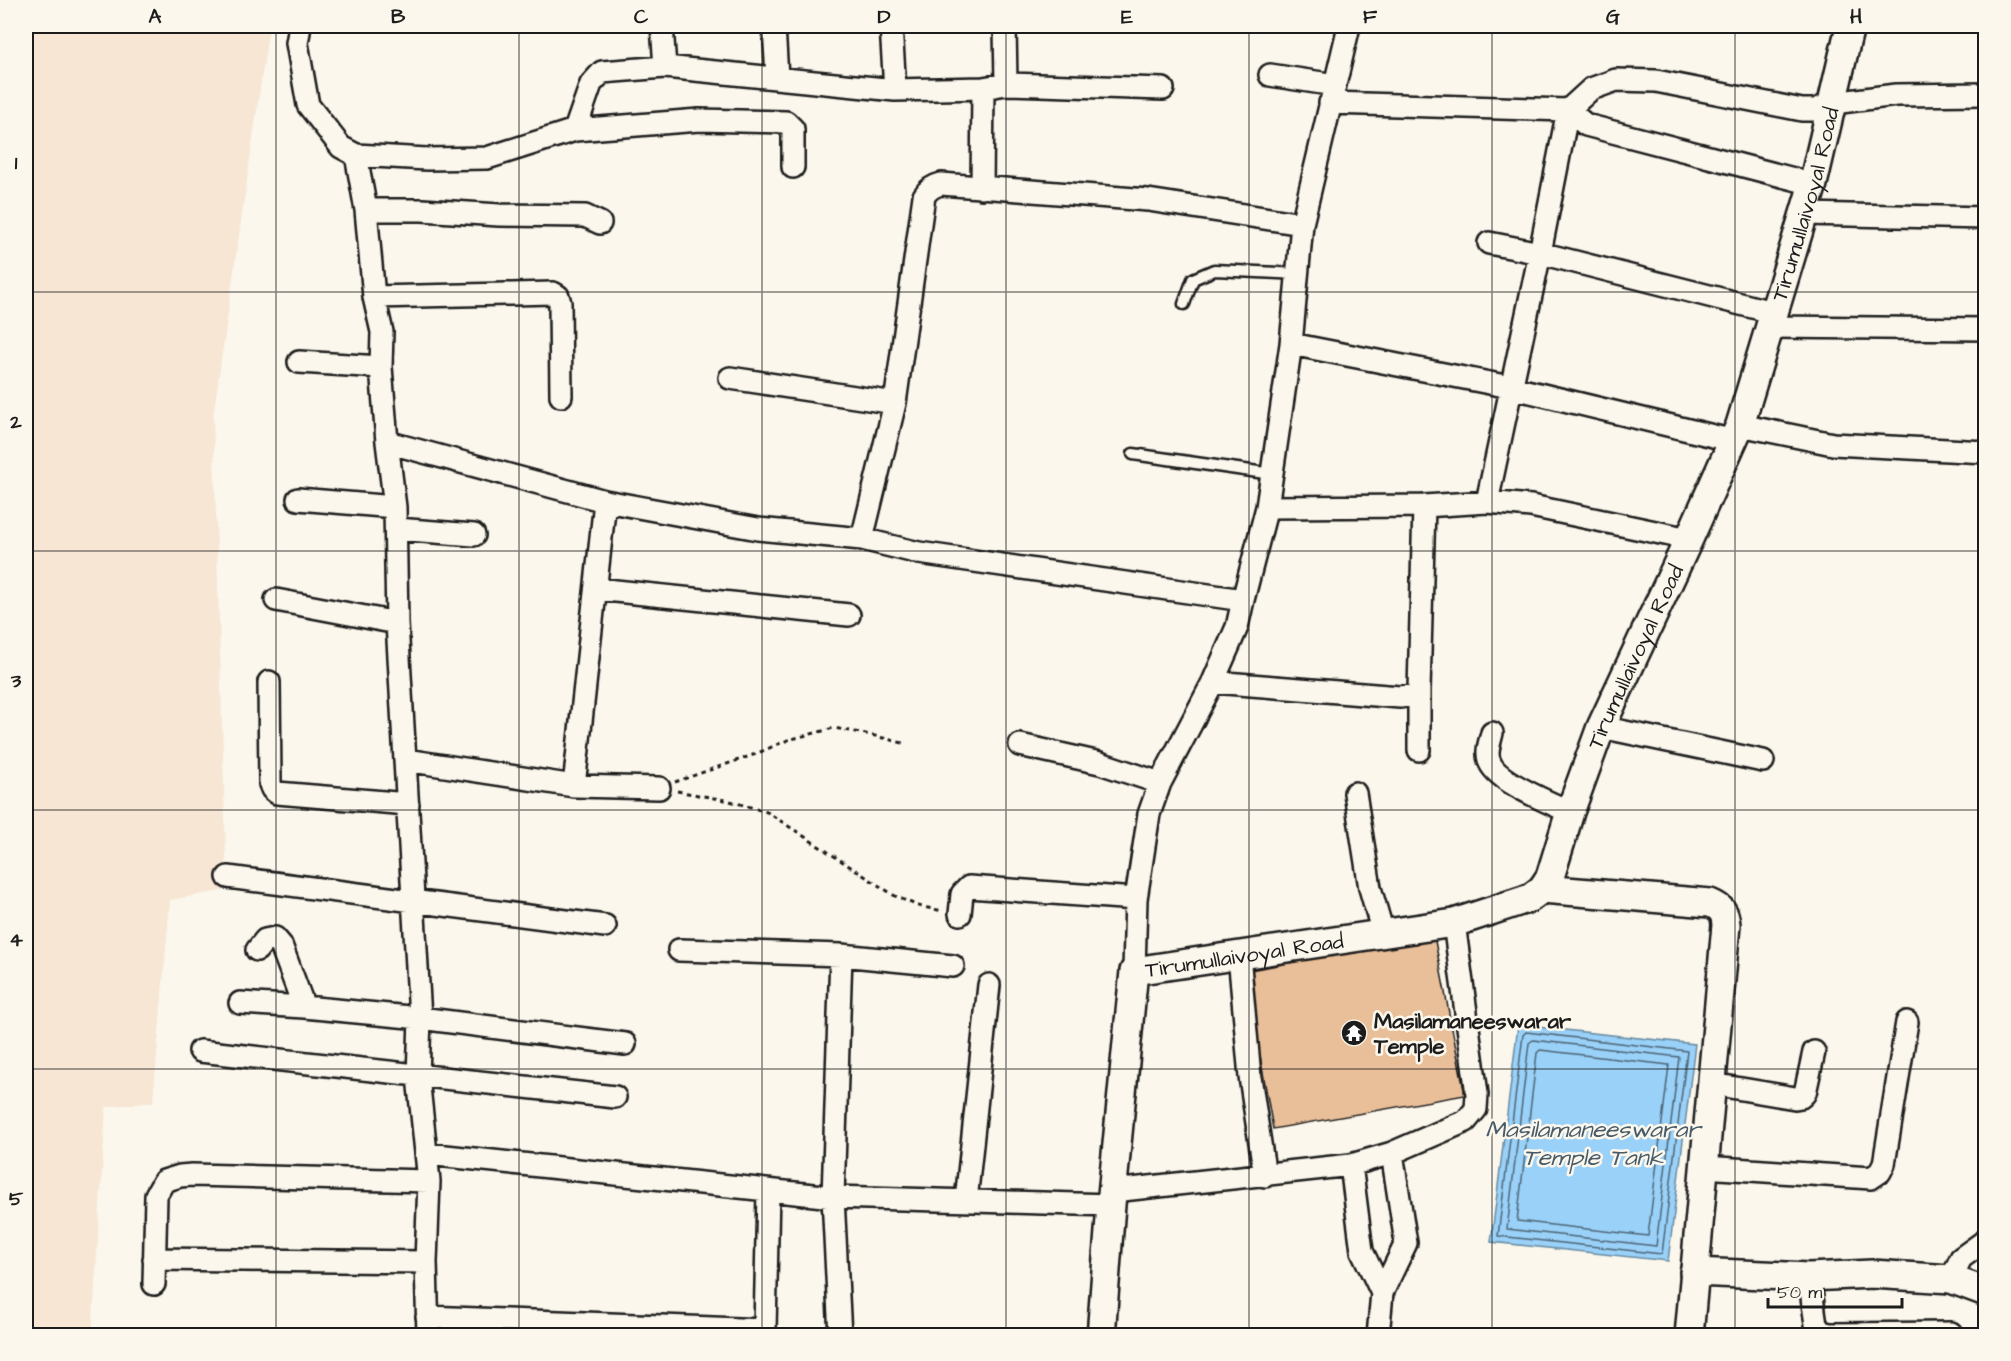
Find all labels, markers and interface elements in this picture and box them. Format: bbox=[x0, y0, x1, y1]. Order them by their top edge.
text: A bbox=[149, 3, 162, 31]
text: B bbox=[391, 3, 406, 31]
text: C bbox=[634, 3, 649, 31]
text: D bbox=[878, 3, 891, 31]
text: E bbox=[1121, 3, 1133, 31]
text: F bbox=[1363, 3, 1378, 31]
text: G bbox=[1606, 3, 1620, 31]
text: H bbox=[1850, 3, 1862, 31]
street label: Tirumullaivoyal Road bbox=[1764, 104, 1848, 305]
text: 1 bbox=[15, 149, 18, 177]
text: 2 bbox=[9, 408, 22, 436]
street label: Tirumullaivoyal Road bbox=[1580, 560, 1692, 754]
text: 3 bbox=[10, 667, 22, 695]
text: 4 bbox=[9, 926, 23, 954]
street label: Tirumullaivoyal Road bbox=[1143, 926, 1346, 986]
place label: Masilamaneeswarar Temple bbox=[1373, 1006, 1572, 1062]
temple icon: Masilamaneeswarar Temple bbox=[1339, 1018, 1369, 1048]
water label: Masilamaneeswarar Temple Tank bbox=[1486, 1113, 1703, 1175]
text: 5 bbox=[9, 1185, 24, 1213]
scale bar bbox=[1768, 1271, 1902, 1309]
text: 50 m bbox=[1777, 1280, 1822, 1305]

